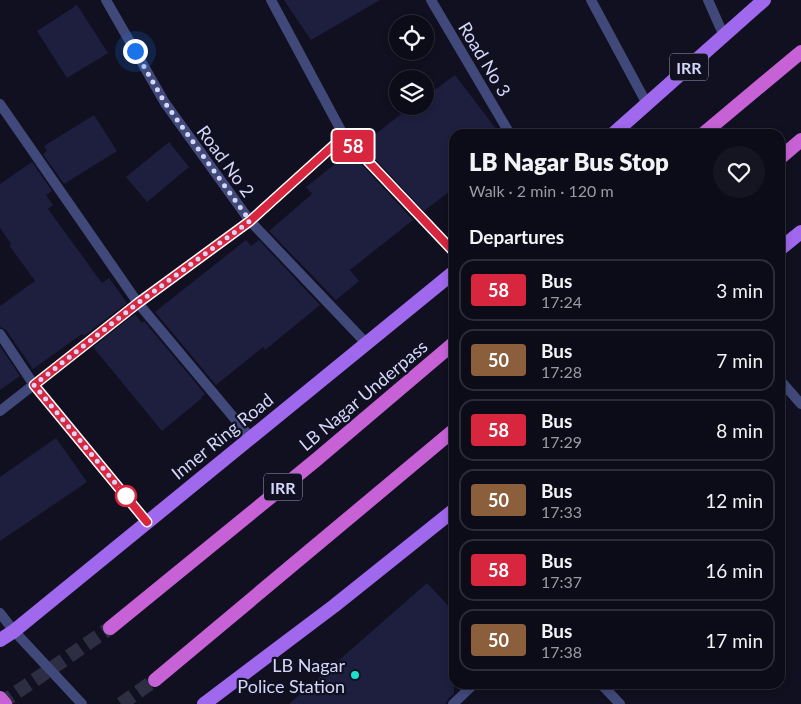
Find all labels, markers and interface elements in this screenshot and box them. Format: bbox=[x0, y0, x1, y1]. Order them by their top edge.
map controls bbox=[389, 15, 434, 115]
button: locate bbox=[389, 15, 434, 60]
street label: Road No 3 bbox=[454, 18, 516, 100]
your location bbox=[123, 39, 148, 64]
road number: IRR bbox=[670, 54, 708, 80]
button: layers bbox=[389, 70, 434, 115]
street label: Road No 2 bbox=[193, 121, 259, 201]
line badge: 58 bbox=[330, 130, 376, 162]
text: 58 bbox=[343, 135, 363, 157]
button: heart bbox=[713, 146, 765, 198]
text: LB Nagar Bus Stop bbox=[469, 147, 669, 176]
text: Walk · 2 min · 120 m bbox=[469, 181, 614, 200]
text: Departures bbox=[469, 225, 564, 248]
text: Bus bbox=[541, 269, 572, 292]
text: 58 bbox=[488, 279, 509, 301]
text: 3 min bbox=[716, 279, 763, 302]
text: 17:24 bbox=[541, 292, 582, 311]
street label: LB Nagar Underpass bbox=[294, 335, 432, 455]
text: Bus bbox=[541, 339, 572, 362]
text: 50 bbox=[488, 349, 509, 371]
text: 7 min bbox=[716, 349, 763, 372]
text: 17:28 bbox=[541, 362, 582, 381]
street label: Inner Ring Road bbox=[167, 388, 277, 484]
text: Bus bbox=[541, 409, 572, 432]
text: 58 bbox=[488, 419, 509, 441]
text: 8 min bbox=[716, 419, 763, 442]
text: 17:29 bbox=[541, 432, 582, 451]
road number: IRR bbox=[264, 474, 302, 501]
text: Bus bbox=[541, 479, 572, 502]
unlabelled marker bbox=[115, 485, 137, 507]
text: 50 bbox=[488, 489, 509, 511]
text: 12 min bbox=[705, 489, 763, 512]
text: 17:33 bbox=[541, 502, 582, 521]
text: Bus bbox=[541, 549, 572, 572]
text: 58 bbox=[488, 559, 509, 581]
text: 16 min bbox=[705, 559, 763, 582]
text: 17:37 bbox=[541, 572, 582, 591]
text: Bus bbox=[541, 619, 572, 642]
text: 50 bbox=[488, 629, 509, 651]
text: 17 min bbox=[705, 629, 763, 652]
text: 17:38 bbox=[541, 642, 582, 661]
place label: LB Nagar Police Station bbox=[237, 654, 345, 697]
marker: LB Nagar Police Station bbox=[349, 669, 361, 681]

